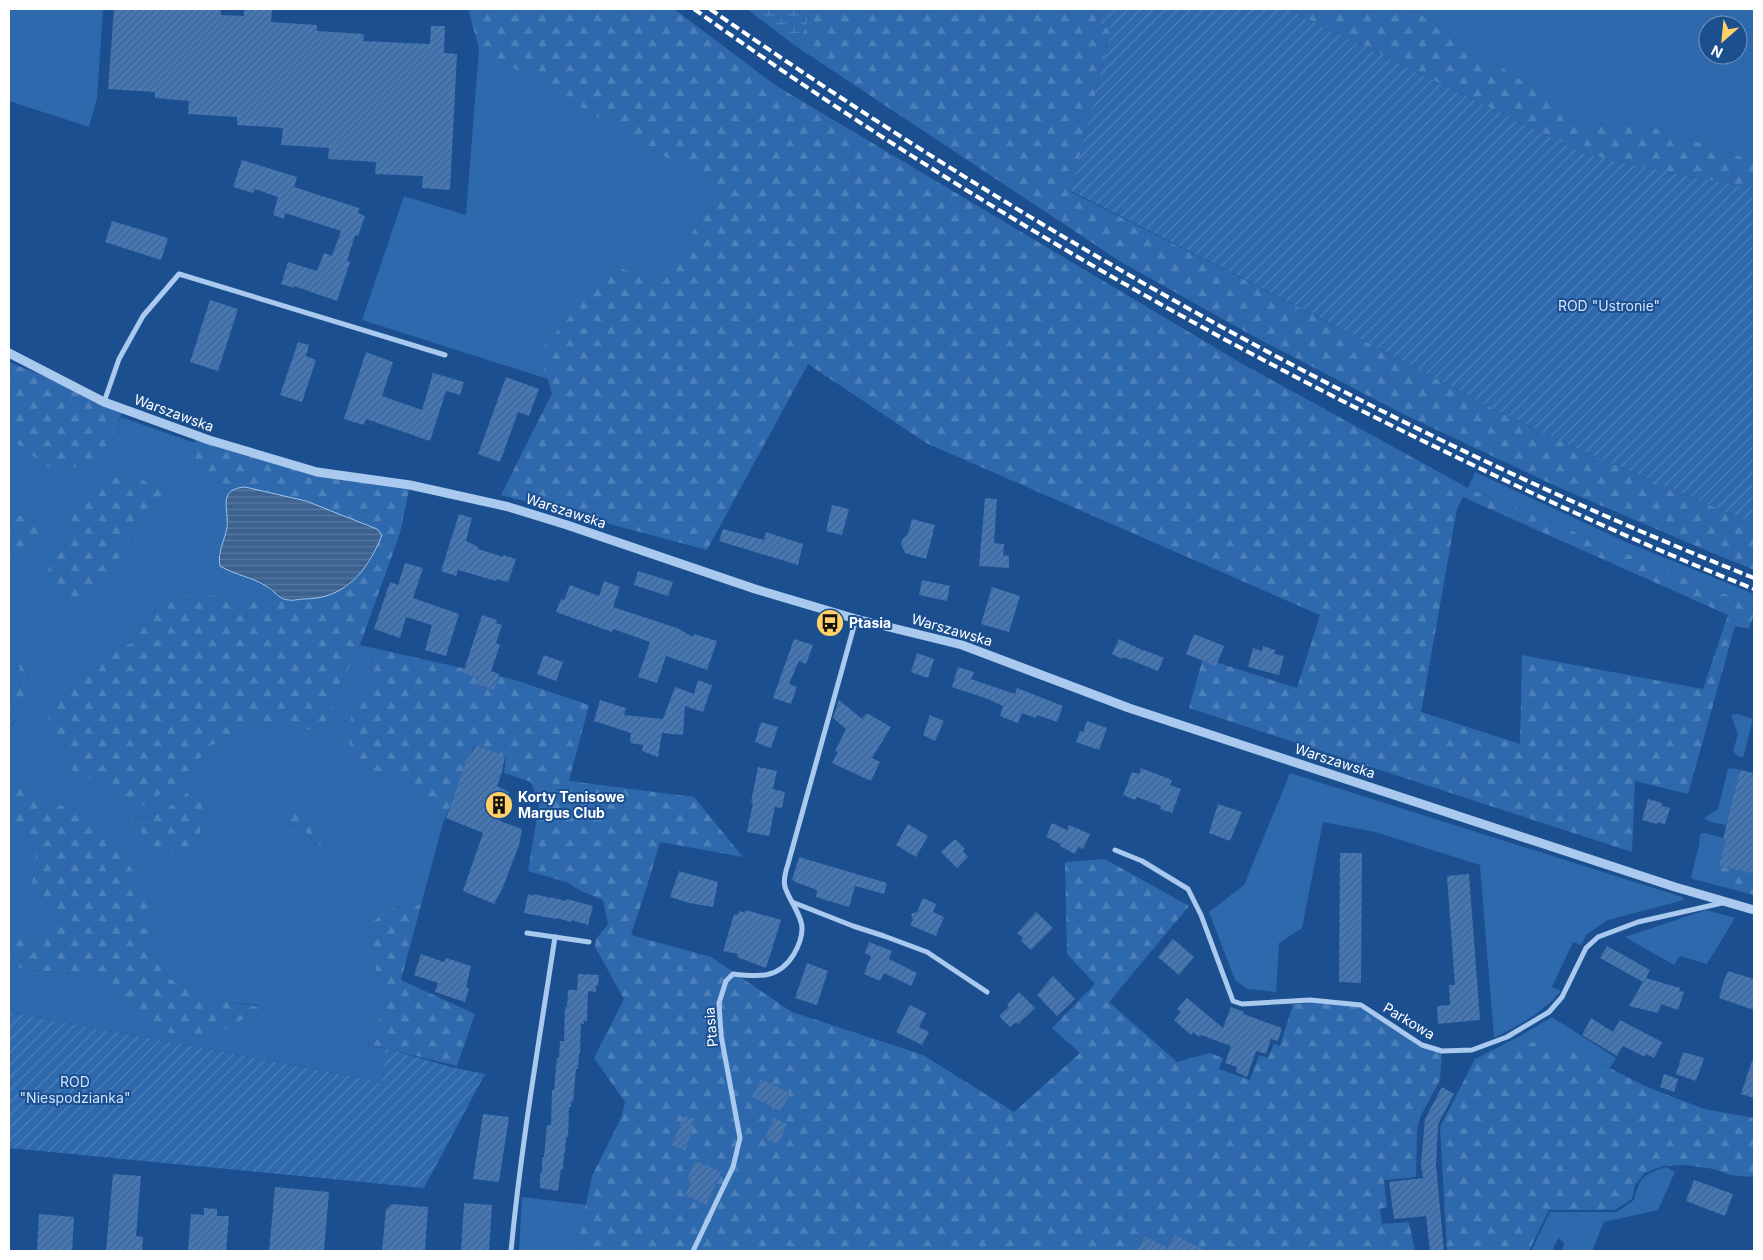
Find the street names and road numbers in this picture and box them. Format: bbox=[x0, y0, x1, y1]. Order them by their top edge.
street label: Warszawska bbox=[132, 390, 216, 435]
street label: Warszawska bbox=[524, 490, 609, 532]
street label: Warszawska bbox=[910, 610, 995, 649]
street label: Warszawska bbox=[1293, 740, 1378, 782]
street label: Parkowa bbox=[1380, 999, 1438, 1043]
street label: Ptasia bbox=[700, 1006, 721, 1048]

